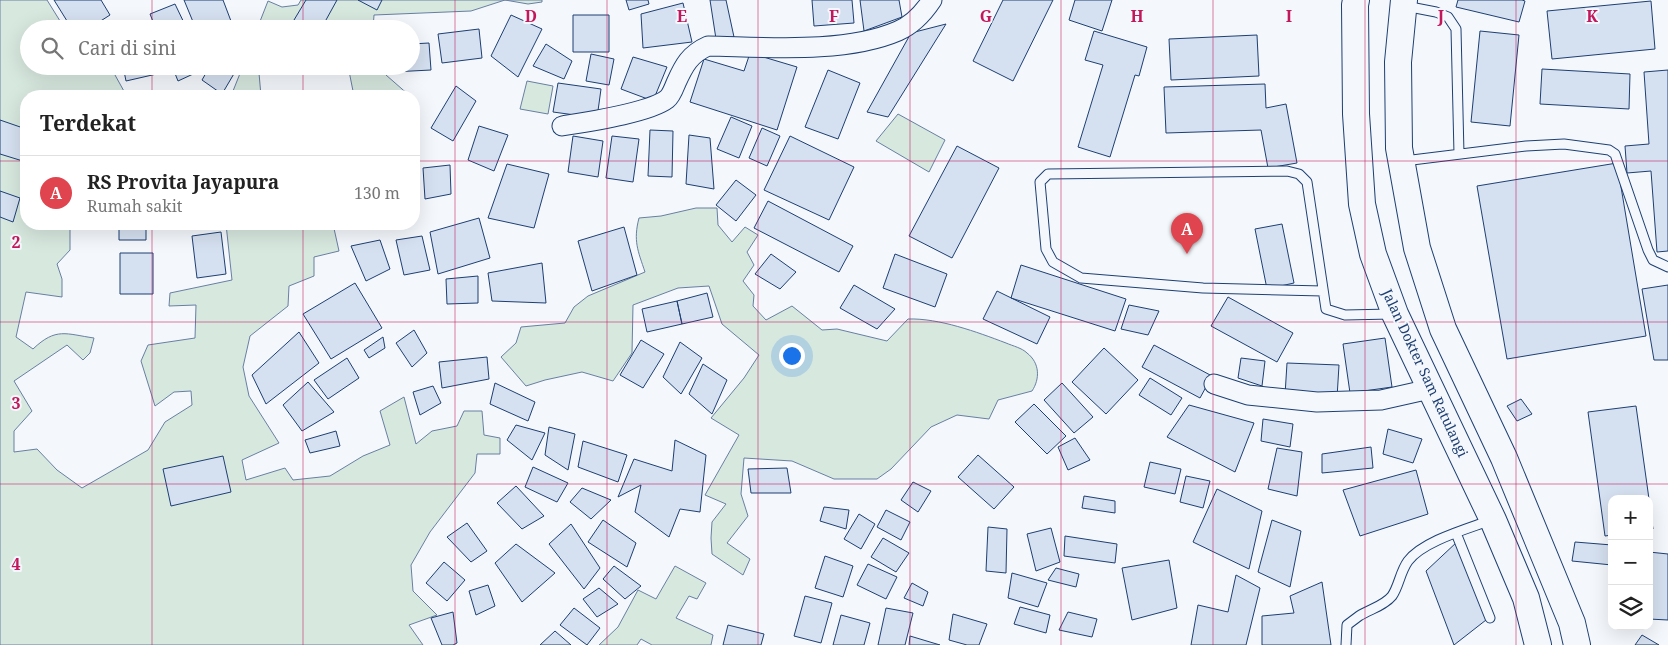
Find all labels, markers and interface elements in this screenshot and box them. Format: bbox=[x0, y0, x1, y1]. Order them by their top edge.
text: D bbox=[525, 5, 537, 27]
text: E bbox=[677, 5, 687, 27]
text: F bbox=[829, 5, 839, 27]
text: G bbox=[980, 5, 992, 27]
text: H bbox=[1130, 5, 1144, 27]
text: I bbox=[1286, 5, 1292, 27]
text: J bbox=[1437, 5, 1445, 27]
text: K bbox=[1586, 5, 1598, 27]
search box bbox=[20, 20, 420, 75]
icon: search bbox=[38, 34, 66, 62]
text: Cari di sini bbox=[78, 35, 176, 61]
text: Terdekat bbox=[40, 109, 136, 137]
text: RS Provita Jayapura bbox=[87, 169, 279, 195]
text: A bbox=[50, 182, 62, 204]
text: 130 m bbox=[354, 182, 400, 204]
text: Rumah sakit bbox=[87, 195, 182, 217]
pin: A bbox=[1171, 213, 1203, 254]
text: 2 bbox=[11, 231, 21, 253]
street label: Jalan Dokter Sam Ratulangi bbox=[1378, 285, 1473, 460]
your location bbox=[779, 343, 805, 369]
text: 3 bbox=[11, 392, 21, 414]
map controls bbox=[1608, 495, 1653, 630]
button: + bbox=[1608, 495, 1653, 540]
button: − bbox=[1608, 540, 1653, 585]
text: 4 bbox=[11, 553, 21, 575]
button: layers bbox=[1608, 585, 1653, 630]

